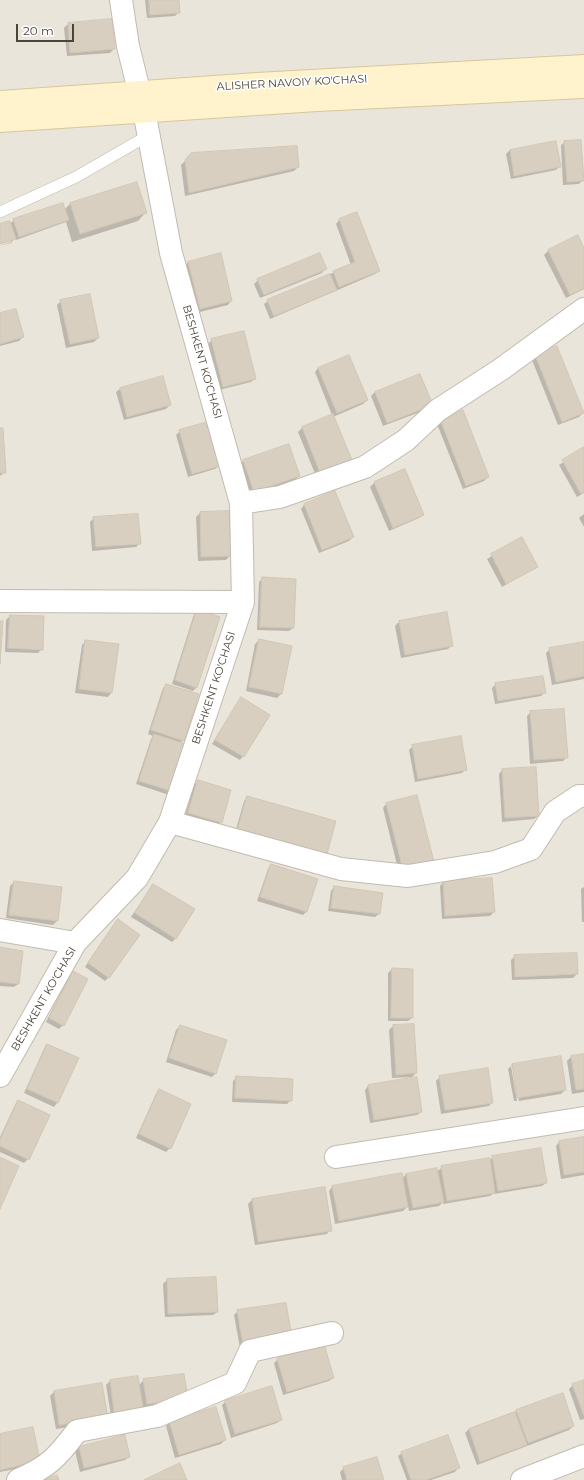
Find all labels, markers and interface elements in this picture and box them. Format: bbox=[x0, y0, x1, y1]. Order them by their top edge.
scale bar bbox=[18, 16, 76, 42]
text: 20 m bbox=[23, 23, 54, 38]
street label: ALISHER NAVOIY KO'CHASI bbox=[216, 72, 368, 94]
street label: BESHKENT KO'CHASI bbox=[179, 304, 225, 420]
street label: BESHKENT KO'CHASI bbox=[190, 630, 238, 746]
street label: BESHKENT KO'CHASI bbox=[9, 945, 79, 1053]

